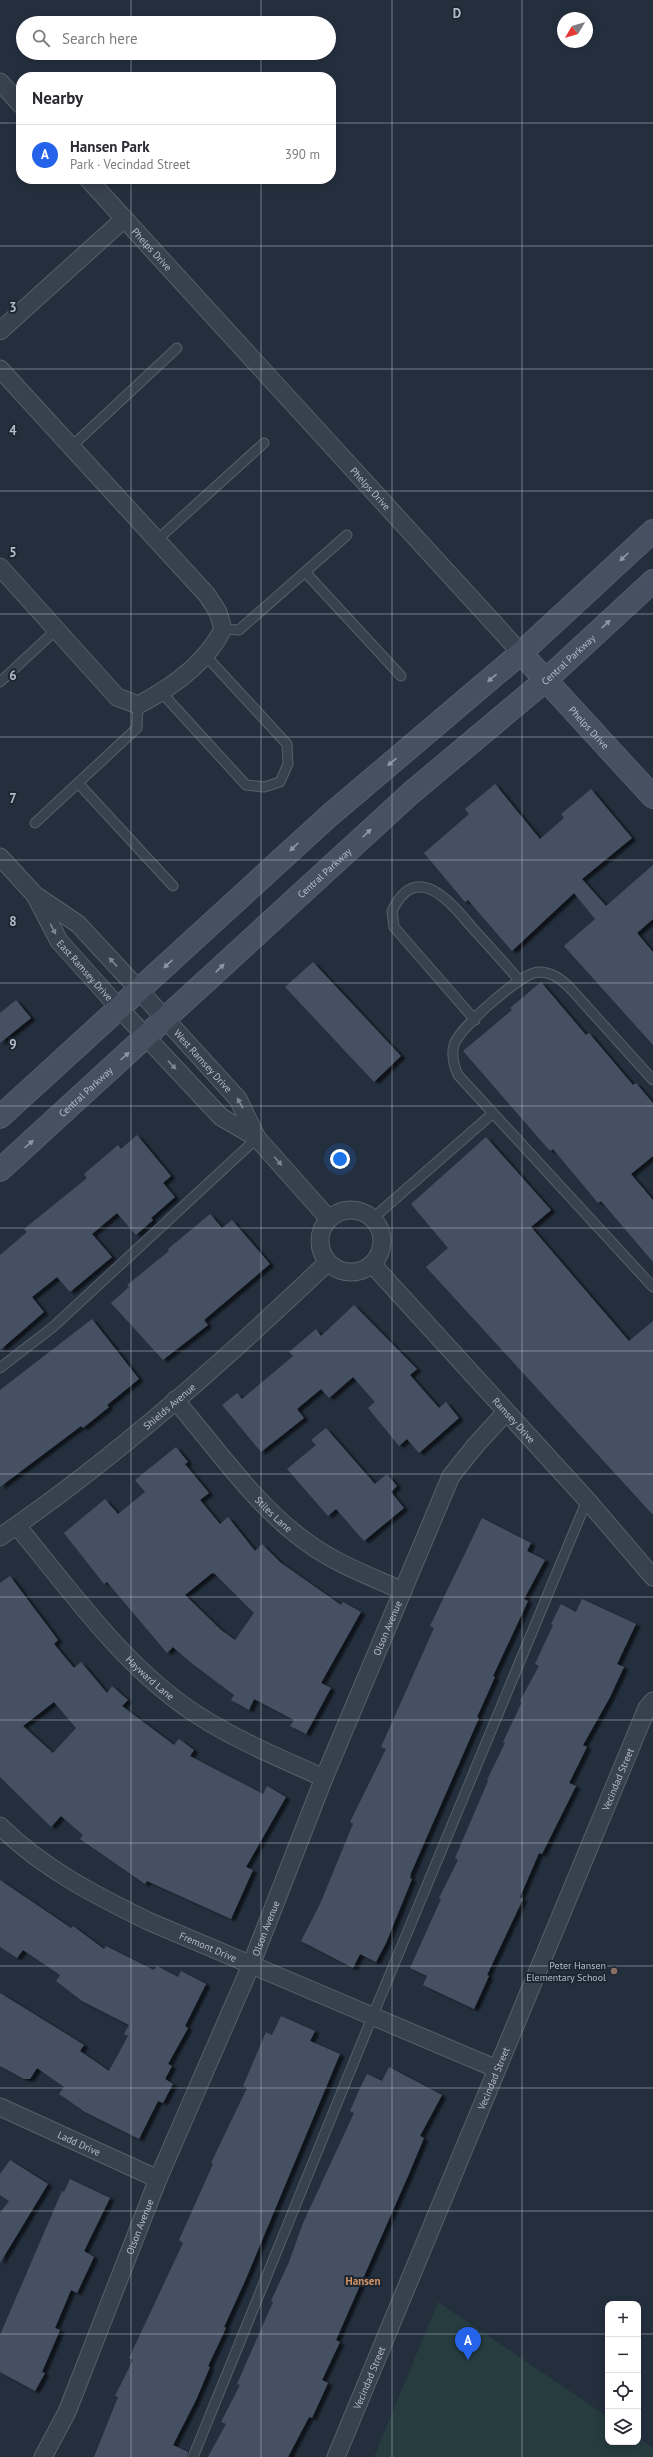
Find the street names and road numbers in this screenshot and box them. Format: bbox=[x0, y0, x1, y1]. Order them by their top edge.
street label: Phelps Drive bbox=[129, 225, 175, 274]
street label: Phelps Drive bbox=[347, 464, 393, 513]
street label: Central Parkway bbox=[539, 631, 598, 688]
street label: Phelps Drive bbox=[566, 704, 612, 752]
street label: Central Parkway bbox=[295, 845, 355, 901]
street label: East Ramsey Drive bbox=[54, 937, 116, 1004]
street label: West Ramsey Drive bbox=[171, 1027, 235, 1095]
street label: Central Parkway bbox=[56, 1064, 116, 1120]
street label: Shields Avenue bbox=[141, 1381, 198, 1432]
street label: Ramsey Drive bbox=[490, 1395, 538, 1446]
street label: Stiles Lane bbox=[252, 1494, 295, 1535]
street label: Olson Avenue bbox=[370, 1599, 405, 1658]
street label: Hayward Lane bbox=[123, 1653, 177, 1703]
street label: Vecindad Street bbox=[599, 1745, 637, 1814]
street label: Olson Avenue bbox=[249, 1899, 283, 1958]
street label: Fremont Drive bbox=[177, 1929, 239, 1965]
street label: Vecindad Street bbox=[474, 2045, 513, 2113]
street label: Ladd Drive bbox=[55, 2128, 103, 2159]
street label: Olson Avenue bbox=[123, 2197, 157, 2256]
street label: Vecindad Street bbox=[350, 2344, 388, 2412]

